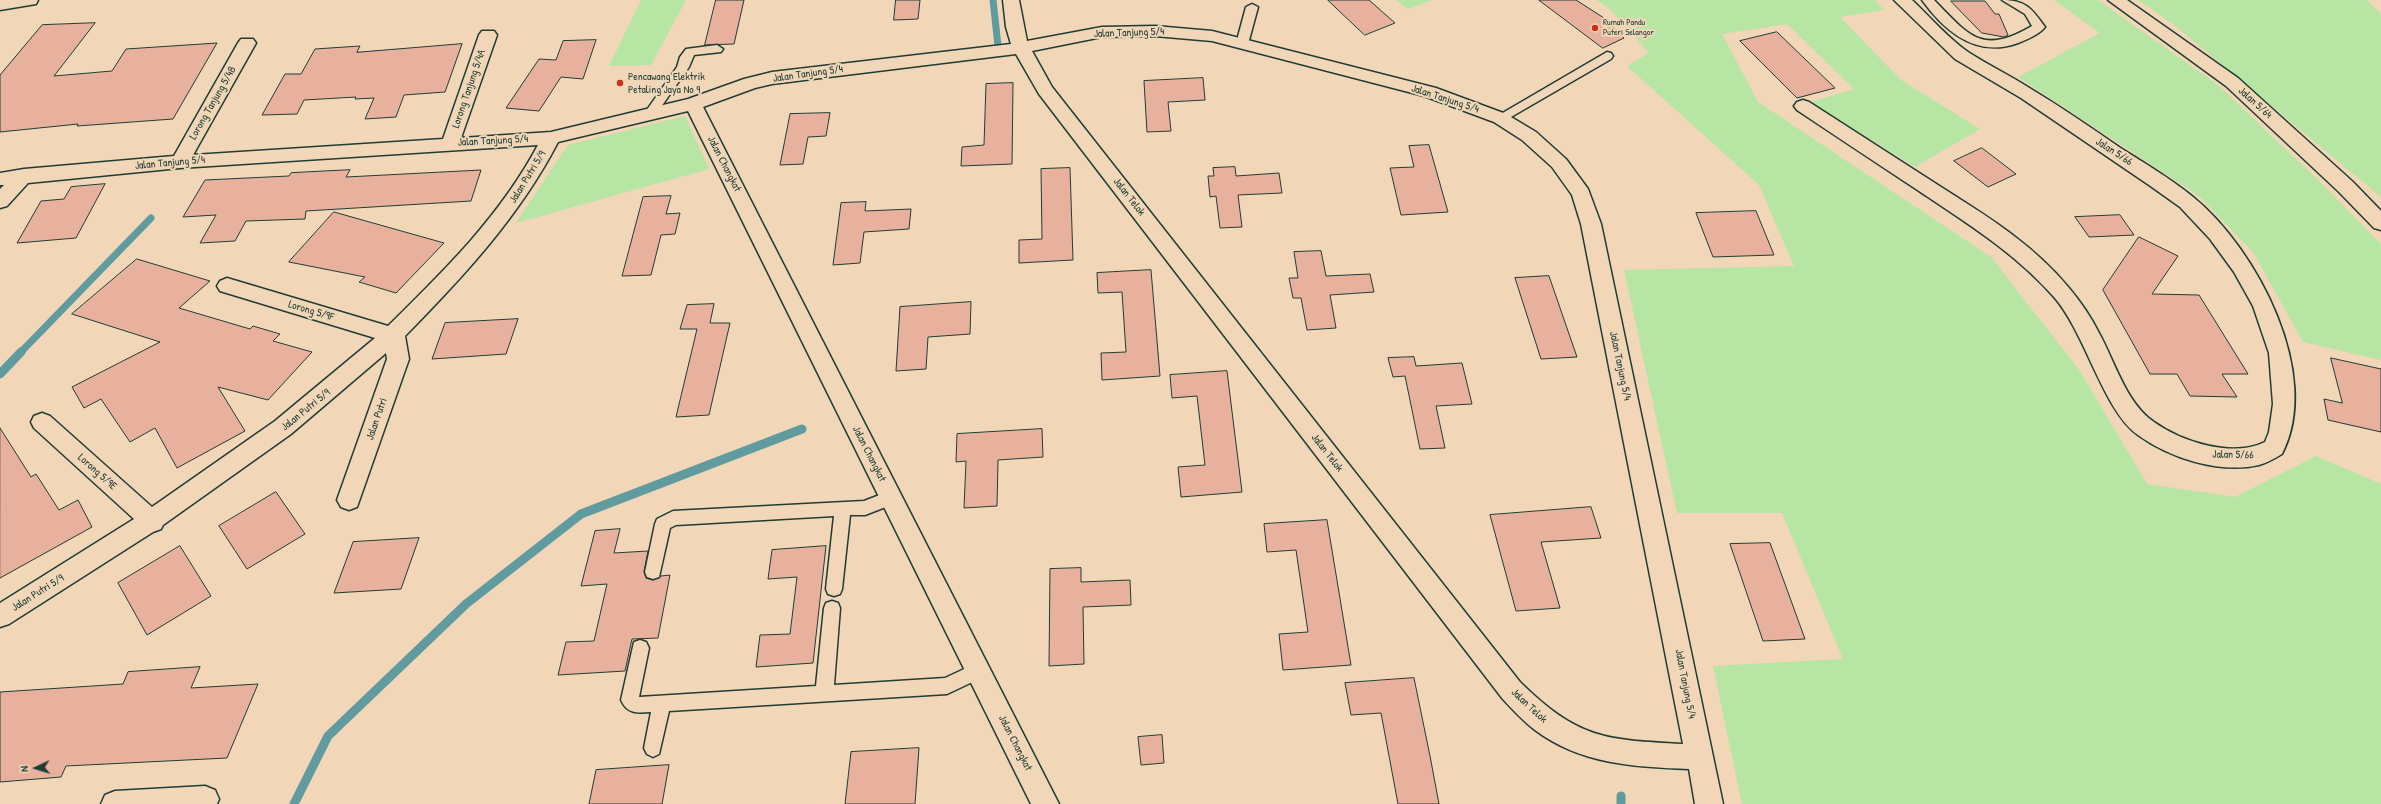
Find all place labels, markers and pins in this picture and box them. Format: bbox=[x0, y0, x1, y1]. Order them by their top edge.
place label: Rumah Pandu Puteri Selangor bbox=[1603, 18, 1654, 39]
marker: Rumah Pandu Puteri Selangor bbox=[1590, 23, 1600, 33]
place label: Pencawang Elektrik Petaling Jaya No 9 bbox=[628, 70, 705, 96]
marker: Pencawang Elektrik Petaling Jaya No 9 bbox=[615, 78, 625, 88]

